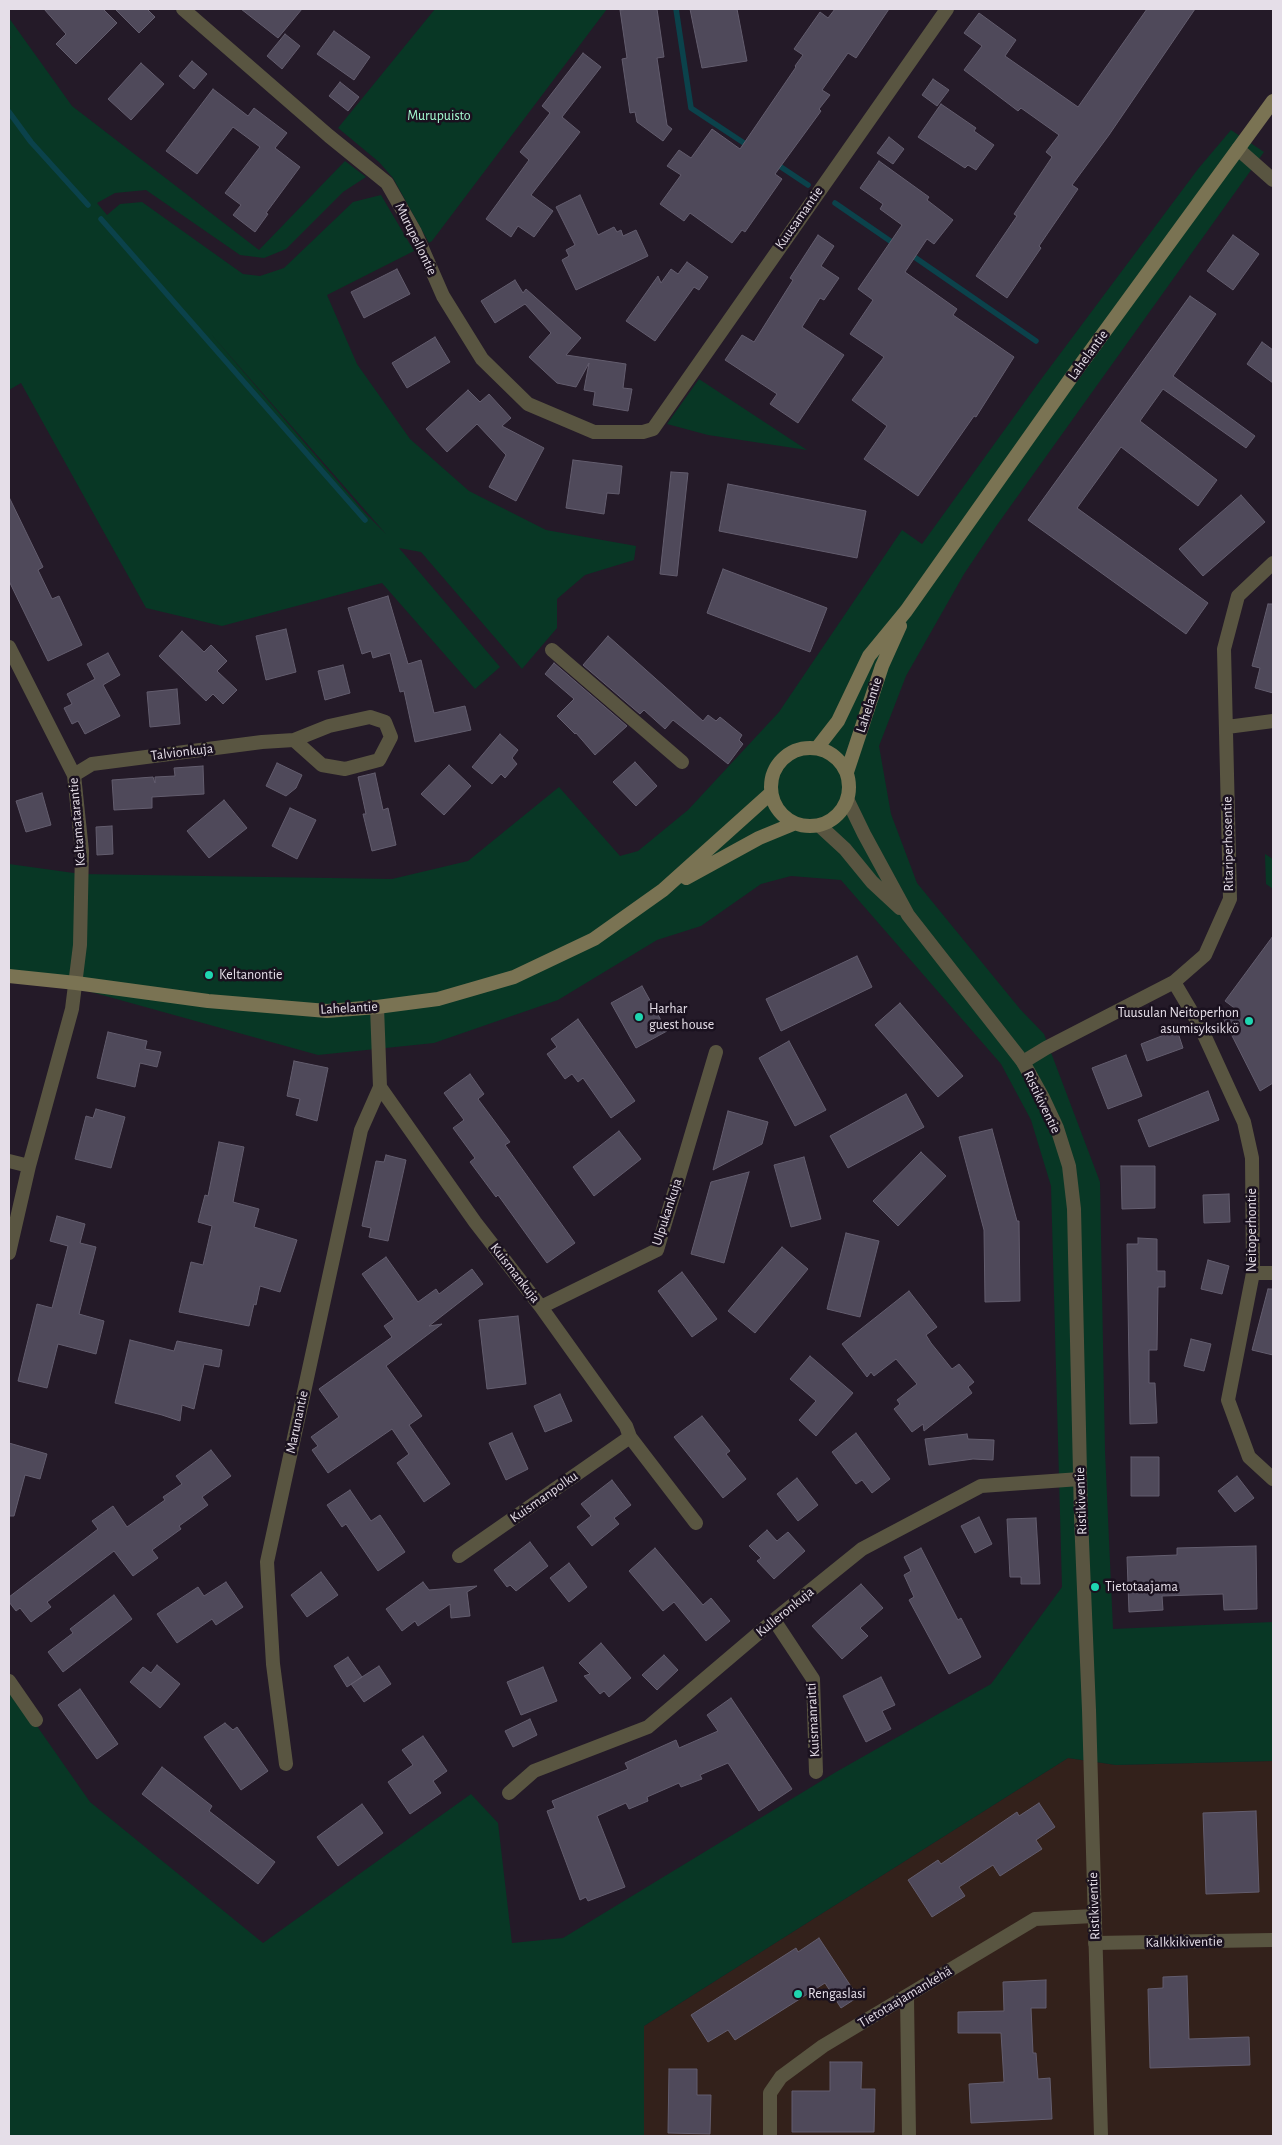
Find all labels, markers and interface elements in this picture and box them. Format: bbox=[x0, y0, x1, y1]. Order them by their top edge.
park label: Murupuisto bbox=[407, 108, 471, 124]
street label: Kuusamantie bbox=[771, 184, 827, 252]
street label: Murupellontie bbox=[391, 200, 441, 278]
street label: Lahelantie bbox=[1064, 327, 1112, 383]
street label: Lahelantie bbox=[852, 675, 886, 735]
street label: Talvionkuja bbox=[150, 740, 214, 764]
street label: Keltamatarantie bbox=[65, 777, 89, 867]
street label: Ritariperhosentie bbox=[1219, 796, 1237, 892]
place label: Keltanontie bbox=[219, 967, 283, 983]
marker: Keltanontie bbox=[203, 969, 215, 981]
street label: Lahelantie bbox=[320, 998, 378, 1018]
place label: Harhar guest house bbox=[649, 1001, 714, 1034]
place label: Tuusulan Neitoperhon asumisyksikkö bbox=[1118, 1005, 1239, 1038]
marker: Harhar guest house bbox=[633, 1011, 645, 1023]
marker: Tuusulan Neitoperhon asumisyksikkö bbox=[1243, 1015, 1255, 1027]
street label: Ristikiventie bbox=[1020, 1068, 1064, 1136]
street label: Ulpukankuja bbox=[648, 1176, 686, 1248]
street label: Neitoperhontie bbox=[1244, 1188, 1260, 1272]
street label: Kuismankuja bbox=[486, 1240, 544, 1306]
street label: Marunantie bbox=[282, 1389, 312, 1455]
street label: Kuismanpolku bbox=[507, 1467, 581, 1527]
street label: Ristikiventie bbox=[1071, 1467, 1091, 1535]
place label: Tietotaajama bbox=[1105, 1579, 1178, 1595]
marker: Tietotaajama bbox=[1089, 1581, 1101, 1593]
street label: Kulleronkuja bbox=[752, 1583, 818, 1641]
street label: Kuismanraitti bbox=[803, 1682, 823, 1758]
street label: Ristikiventie bbox=[1084, 1872, 1104, 1940]
street label: Kalkkikiventie bbox=[1145, 1933, 1223, 1951]
street label: Tietotaajamankehä bbox=[855, 1962, 955, 2032]
place label: Rengaslasi bbox=[808, 1986, 866, 2002]
marker: Rengaslasi bbox=[792, 1988, 804, 2000]

